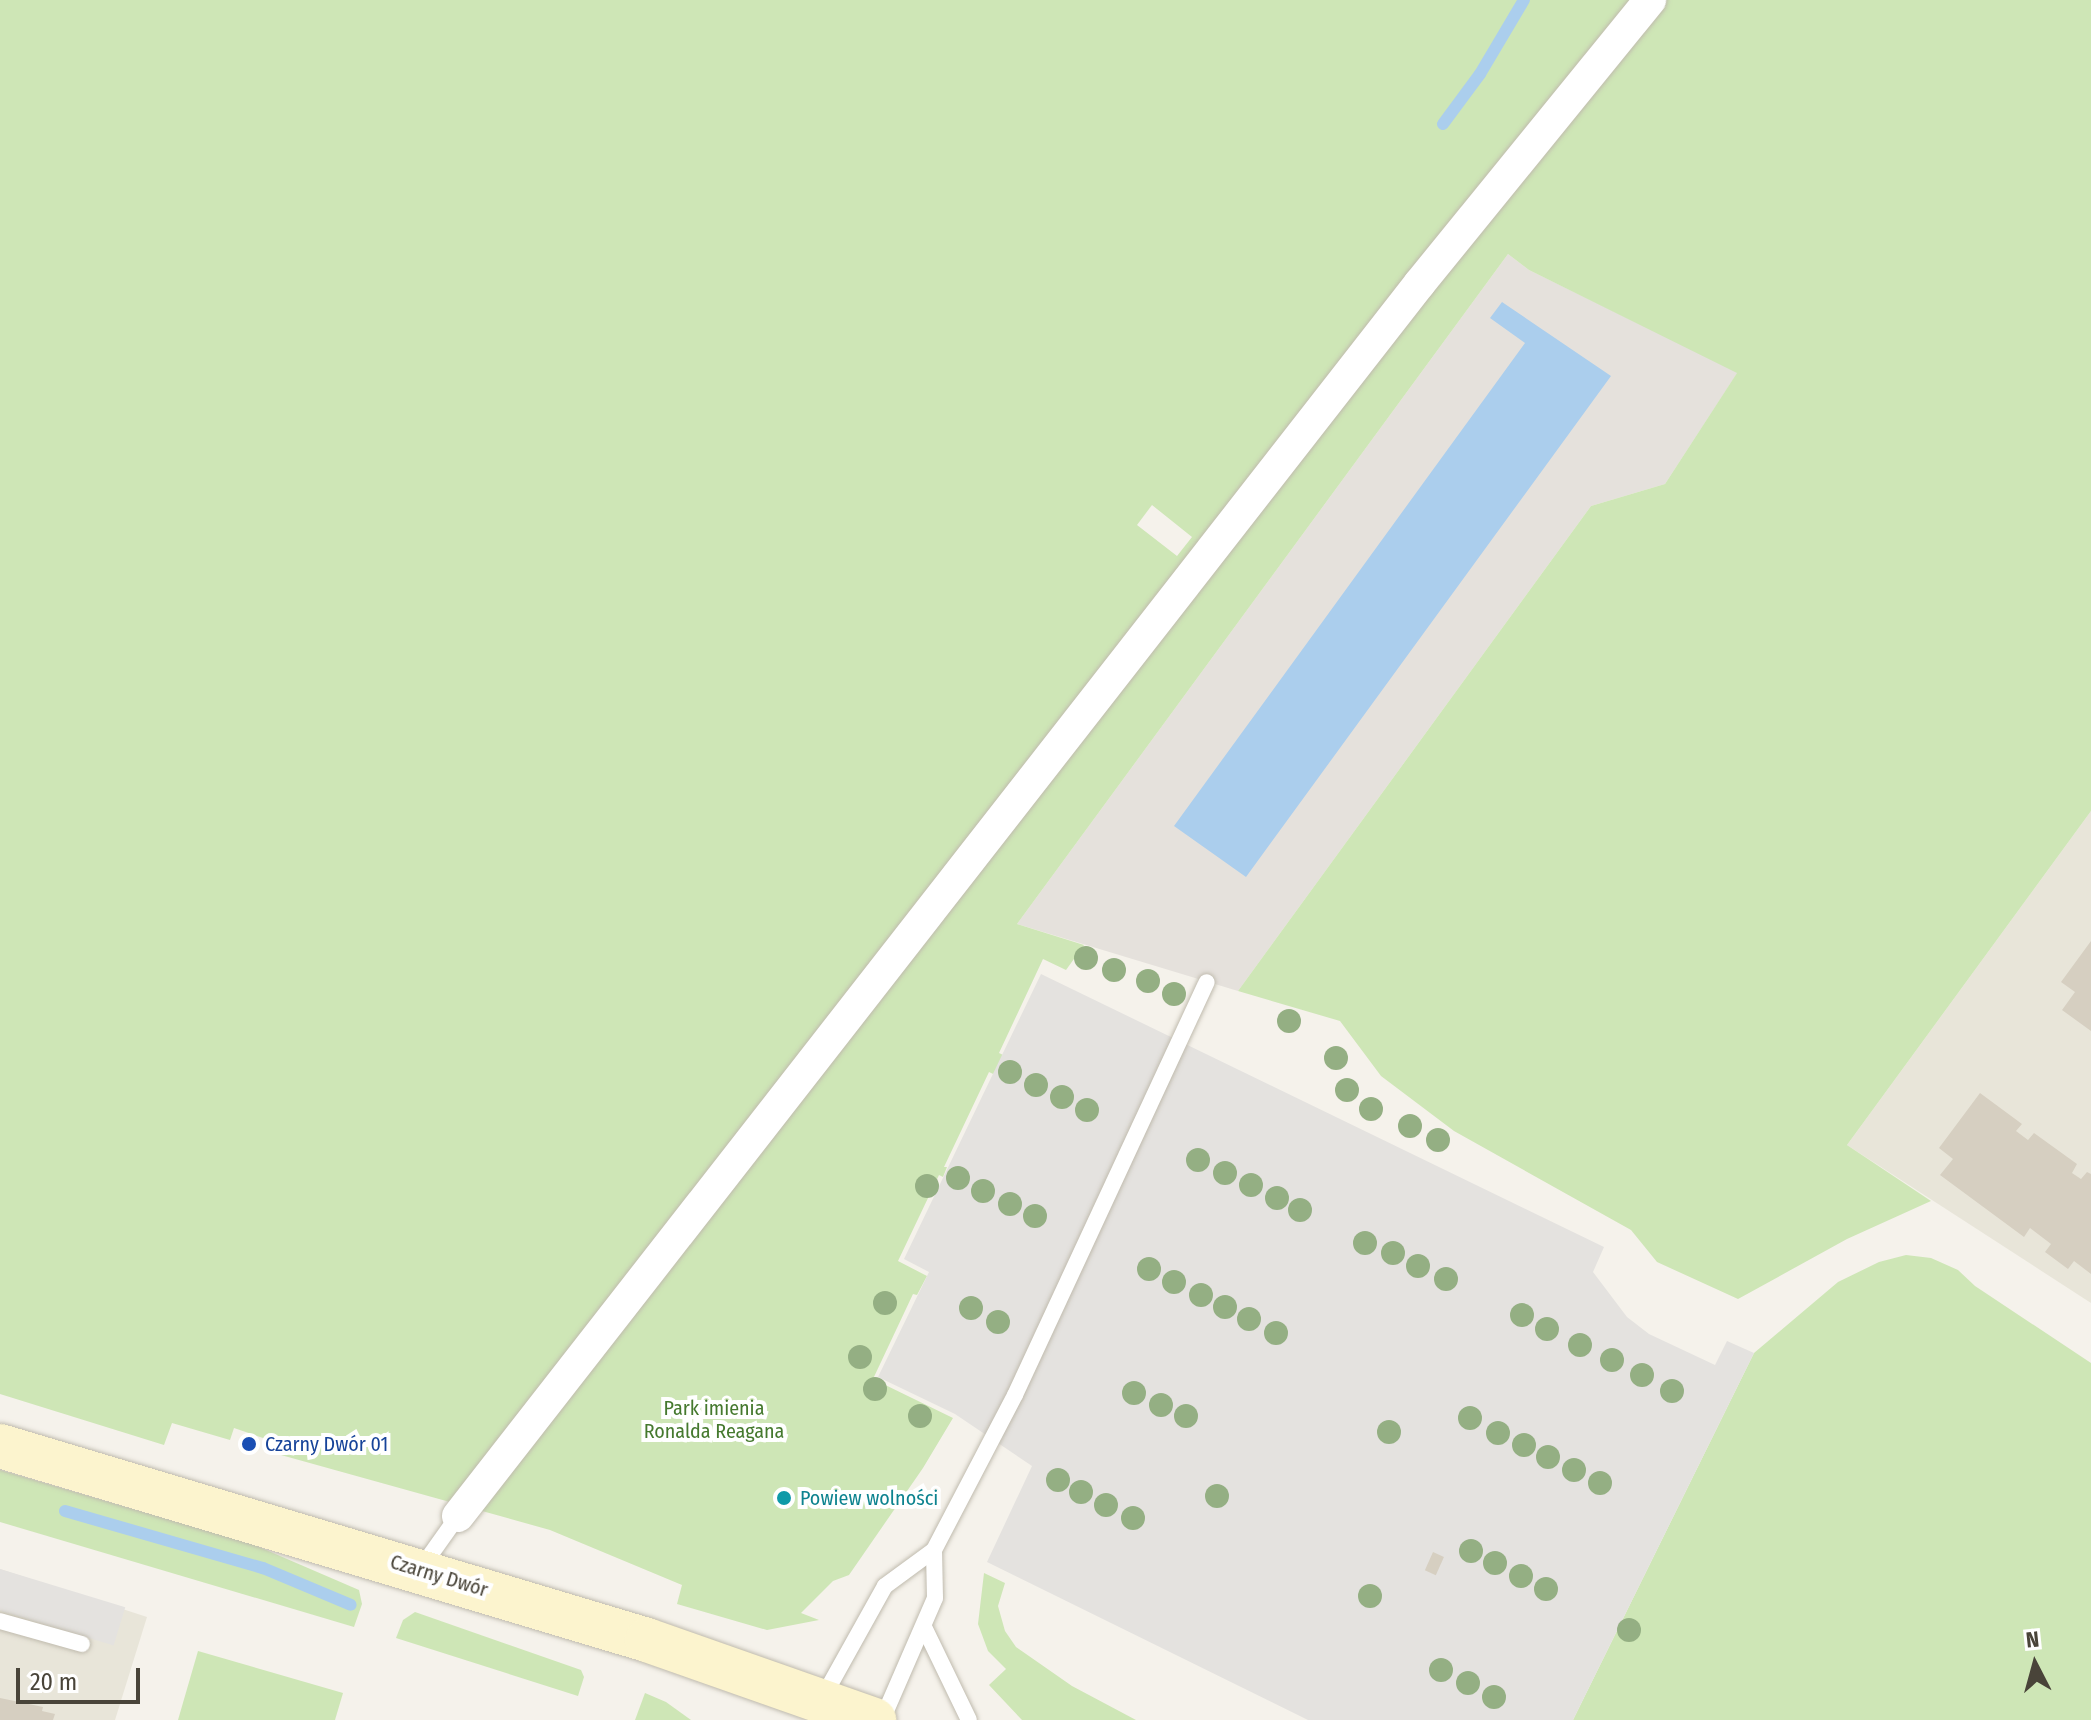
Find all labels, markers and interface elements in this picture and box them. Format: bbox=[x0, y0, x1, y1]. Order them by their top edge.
park label: Park imienia Ronalda Reagana bbox=[644, 1396, 784, 1443]
place label: Czarny Dwór 01 bbox=[265, 1432, 388, 1456]
marker: Czarny Dwór 01 bbox=[240, 1435, 258, 1453]
place label: Powiew wolności bbox=[800, 1486, 938, 1510]
marker: Powiew wolności bbox=[775, 1489, 793, 1507]
street label: Czarny Dwór bbox=[387, 1550, 491, 1602]
north arrow bbox=[1995, 1624, 2075, 1704]
text: N bbox=[2024, 1626, 2040, 1654]
scale bar bbox=[20, 1652, 144, 1702]
text: 20 m bbox=[30, 1668, 77, 1696]

